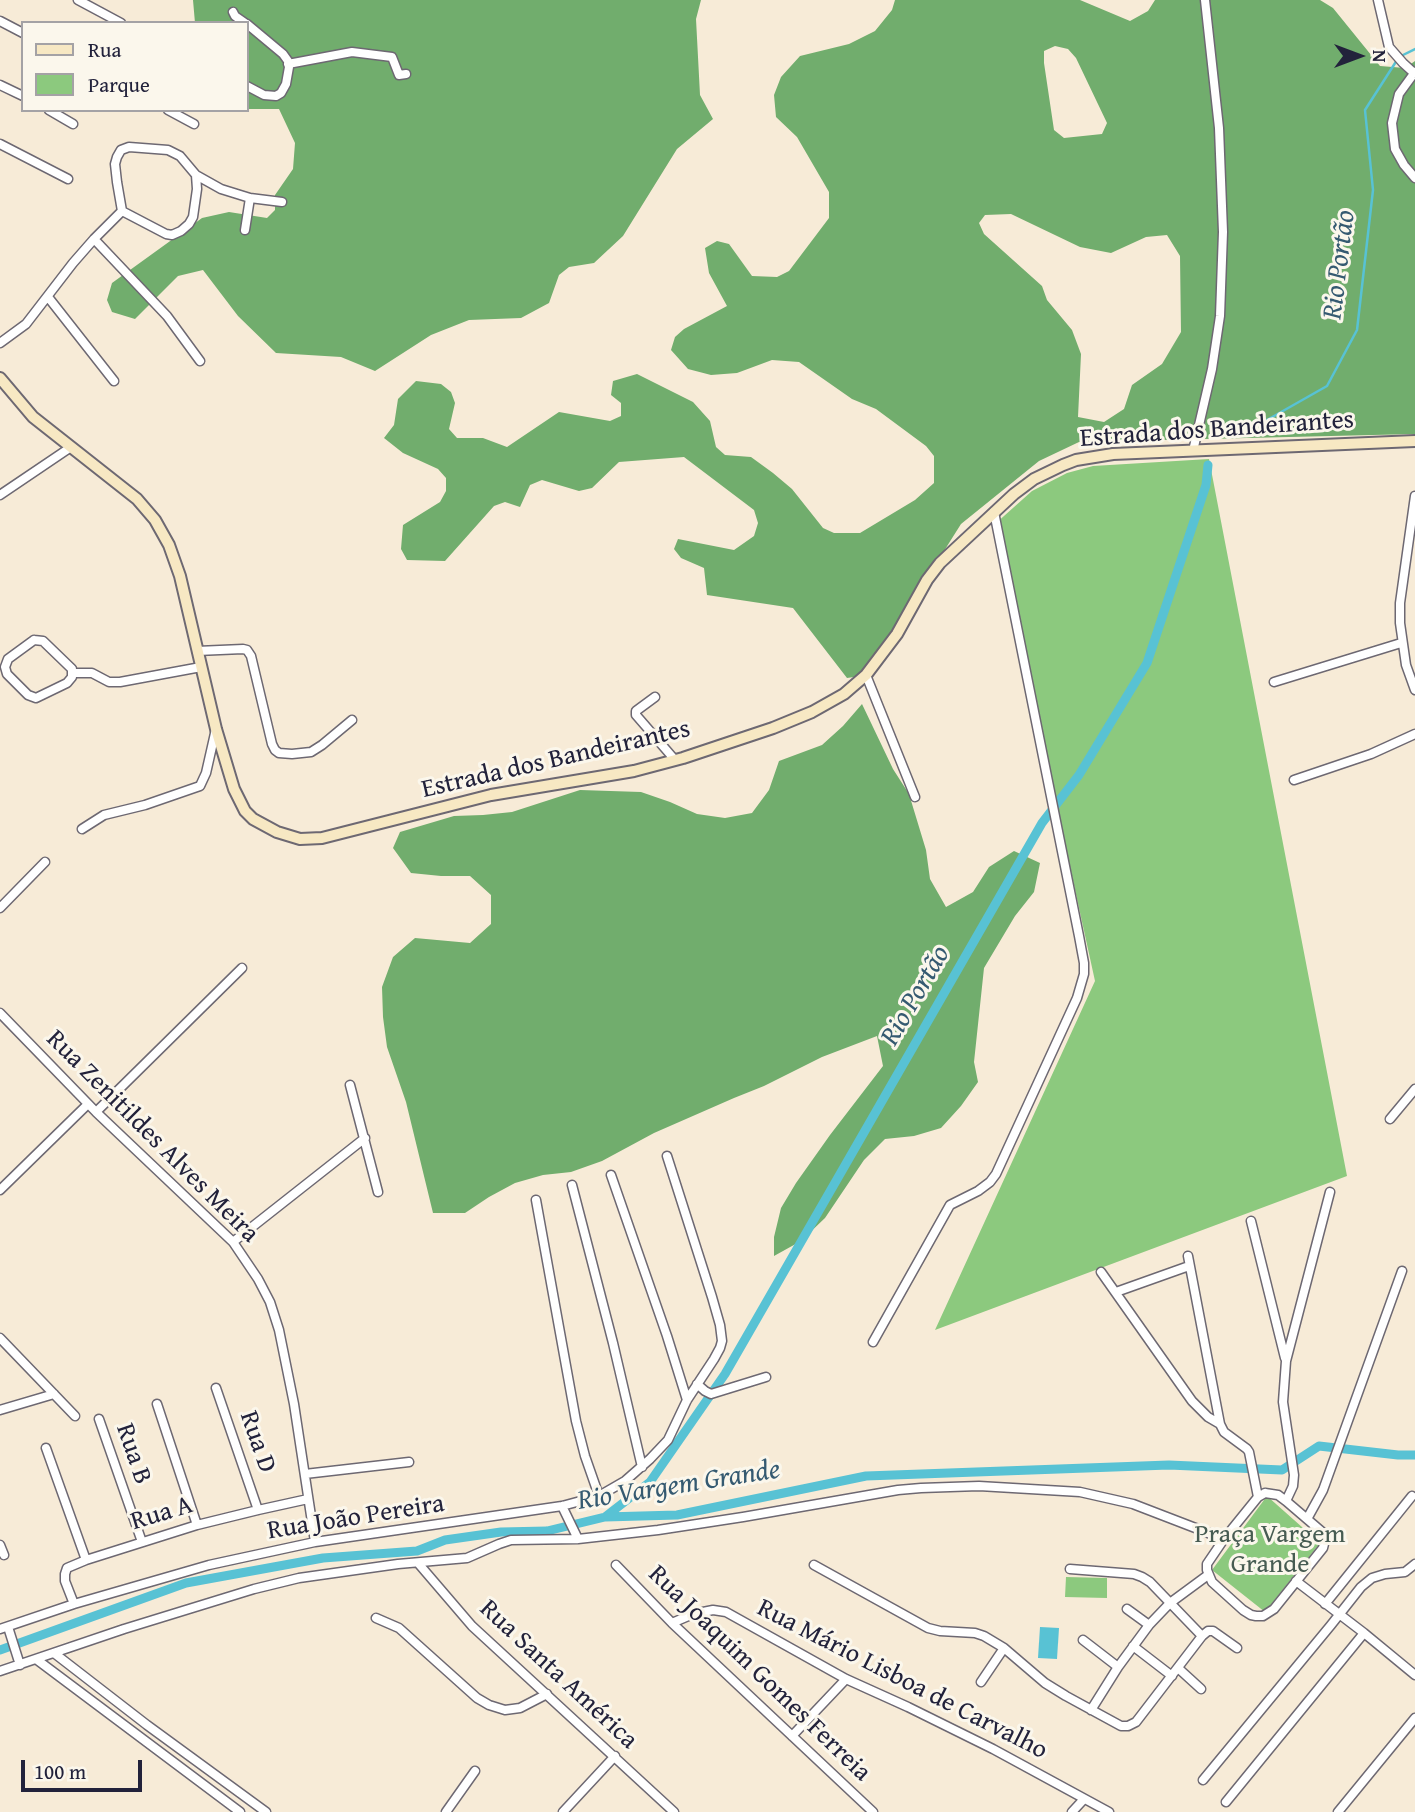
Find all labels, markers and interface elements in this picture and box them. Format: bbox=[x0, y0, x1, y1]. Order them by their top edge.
legend bbox=[21, 21, 248, 112]
north arrow bbox=[1324, 21, 1394, 91]
text: Rua bbox=[88, 34, 121, 65]
text: N bbox=[1366, 50, 1394, 62]
text: Parque bbox=[88, 69, 150, 100]
water label: Rio Portão bbox=[1317, 208, 1363, 322]
street label: Estrada dos Bandeirantes bbox=[1079, 405, 1355, 455]
street label: Estrada dos Bandeirantes bbox=[419, 714, 693, 806]
water label: Rio Portão bbox=[874, 940, 958, 1052]
street label: Rua Zenitildes Alves Meira bbox=[39, 1024, 265, 1250]
street label: Rua D bbox=[232, 1407, 282, 1477]
street label: Rua B bbox=[108, 1420, 158, 1488]
water label: Rio Vargem Grande bbox=[575, 1453, 783, 1519]
street label: Rua João Pereira bbox=[265, 1489, 447, 1547]
street label: Rua A bbox=[127, 1490, 197, 1538]
park label: Praça Vargem Grande bbox=[1194, 1519, 1346, 1580]
street label: Rua Joaquim Gomes Ferreia bbox=[641, 1559, 877, 1789]
street label: Rua Mário Lisboa de Carvalho bbox=[752, 1593, 1052, 1767]
street label: Rua Santa América bbox=[472, 1594, 644, 1756]
scale bar bbox=[24, 1745, 145, 1789]
text: 100 m bbox=[34, 1756, 86, 1787]

